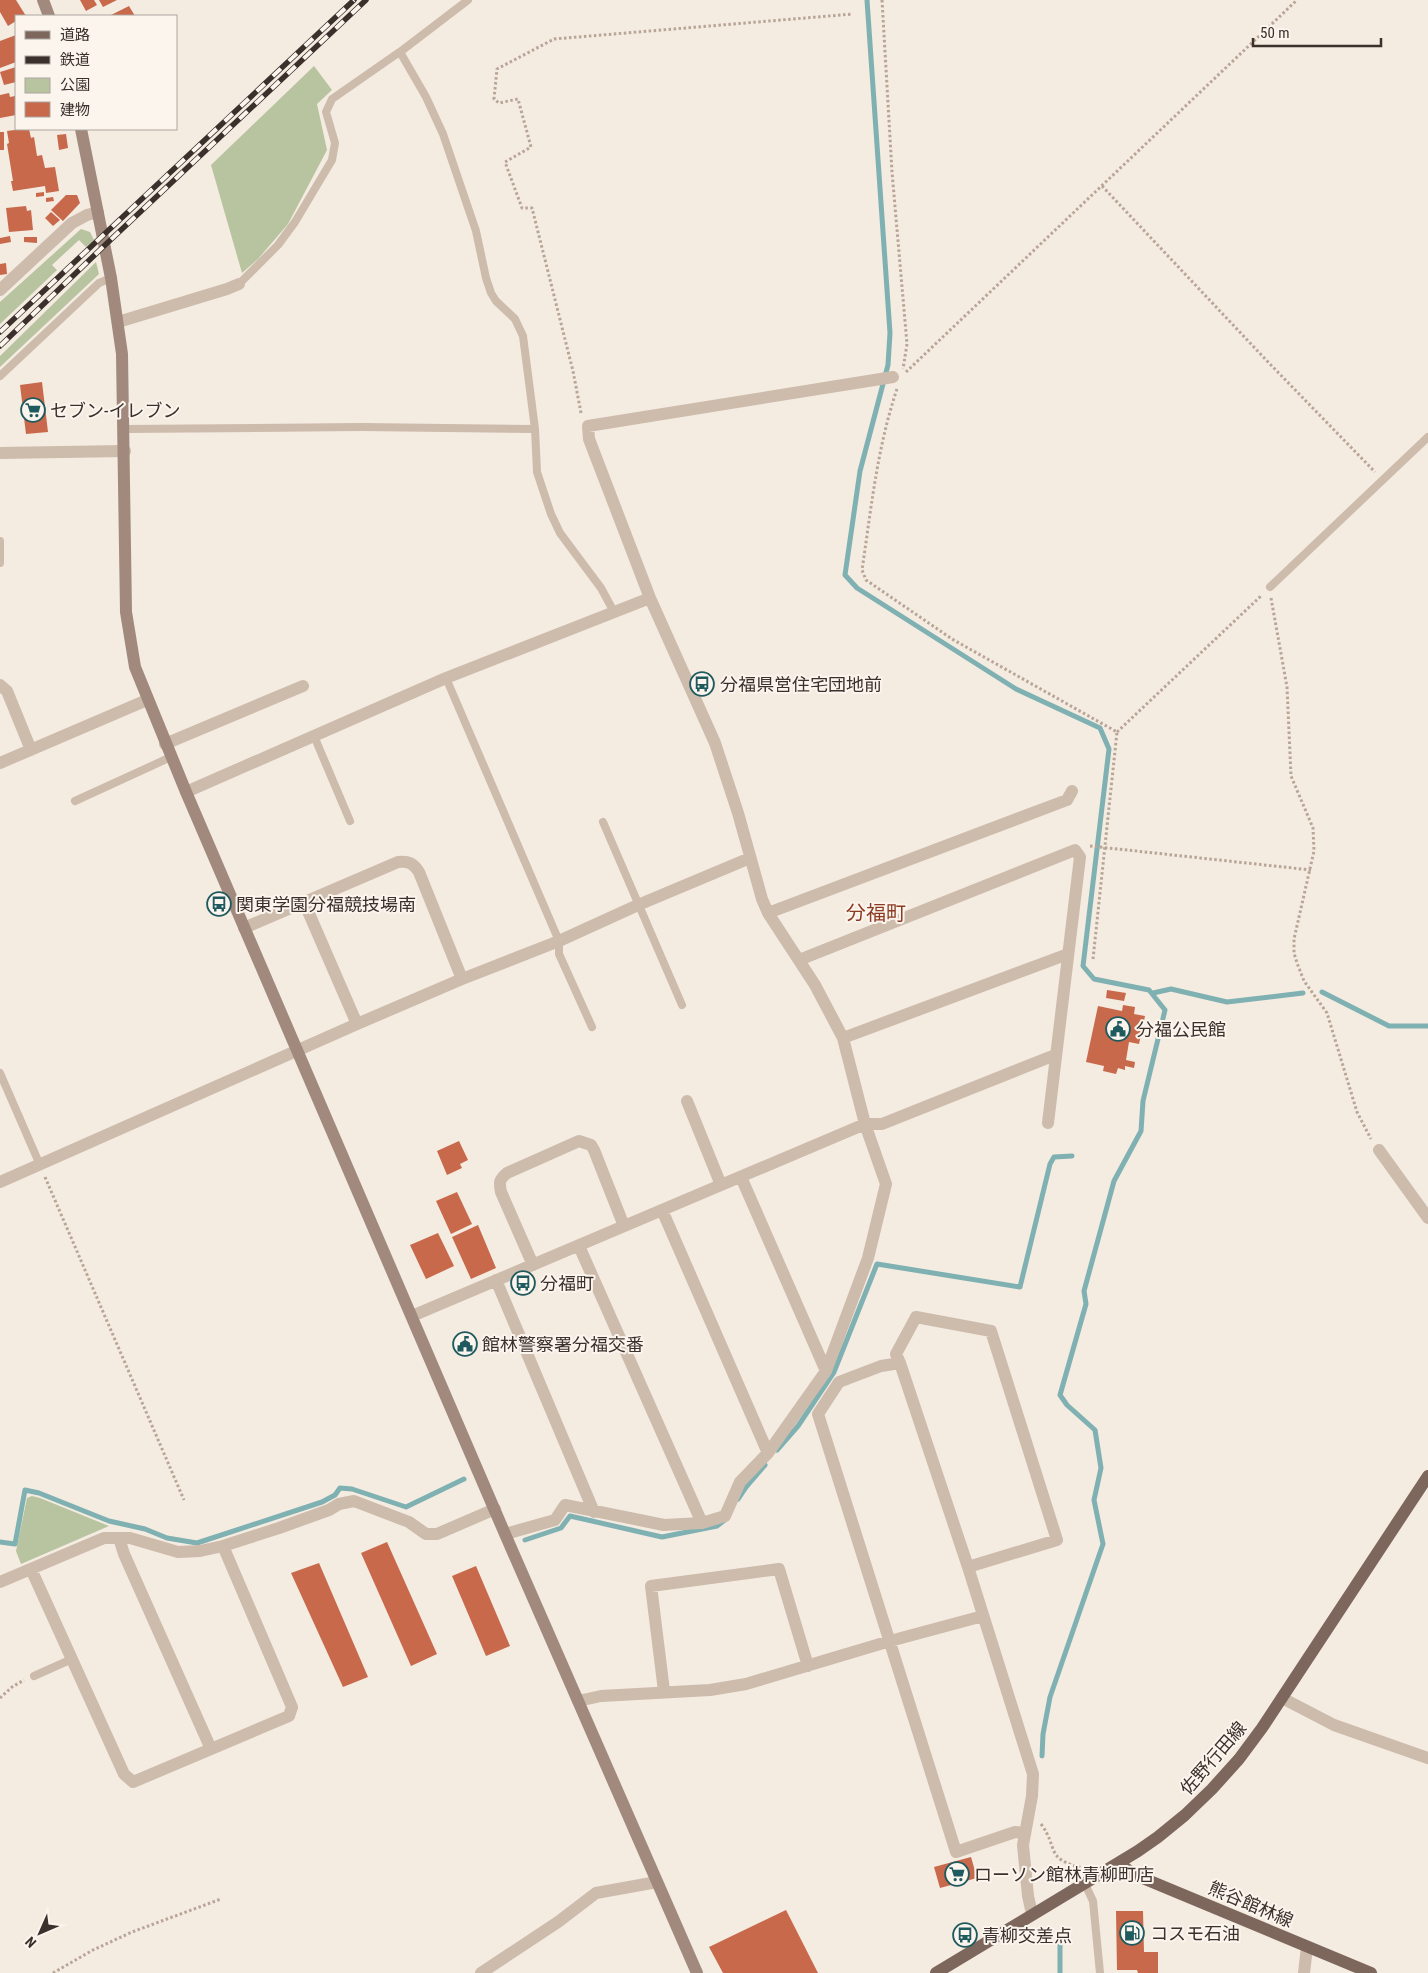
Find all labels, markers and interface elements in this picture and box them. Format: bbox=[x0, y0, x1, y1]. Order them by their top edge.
legend bbox=[15, 15, 178, 130]
scale bar bbox=[1253, 15, 1380, 47]
text: 50 m bbox=[1260, 24, 1290, 42]
text: 道路 bbox=[60, 26, 90, 44]
text: 鉄道 bbox=[60, 51, 90, 69]
text: 公園 bbox=[60, 76, 90, 94]
text: 建物 bbox=[60, 101, 90, 119]
supermarket icon: セブン-イレブン bbox=[20, 397, 46, 423]
place label: セブン-イレブン bbox=[50, 400, 180, 421]
bus stop icon: 分福県営住宅団地前 bbox=[689, 671, 715, 697]
place label: 分福県営住宅団地前 bbox=[720, 674, 882, 695]
bus stop icon: 関東学園分福競技場南 bbox=[206, 891, 232, 917]
place label: 関東学園分福競技場南 bbox=[236, 894, 416, 915]
district label: 分福町 bbox=[846, 901, 906, 925]
public building icon: 分福公民館 bbox=[1105, 1016, 1131, 1042]
place label: 分福公民館 bbox=[1136, 1019, 1226, 1040]
bus stop icon: 分福町 bbox=[510, 1270, 536, 1296]
place label: 分福町 bbox=[540, 1273, 594, 1294]
public building icon: 館林警察署分福交番 bbox=[452, 1331, 478, 1357]
place label: 館林警察署分福交番 bbox=[482, 1334, 644, 1355]
street label: 佐野行田線 bbox=[1176, 1717, 1250, 1799]
supermarket icon: ローソン館林青柳町店 bbox=[944, 1861, 970, 1887]
place label: ローソン館林青柳町店 bbox=[974, 1864, 1154, 1885]
street label: 熊谷館林線 bbox=[1205, 1877, 1297, 1931]
north arrow bbox=[15, 1908, 65, 1958]
fuel station icon: コスモ石油 bbox=[1119, 1920, 1145, 1946]
bus stop icon: 青柳交差点 bbox=[952, 1922, 978, 1948]
place label: コスモ石油 bbox=[1150, 1923, 1240, 1944]
place label: 青柳交差点 bbox=[982, 1925, 1072, 1946]
text: N bbox=[22, 1934, 39, 1951]

